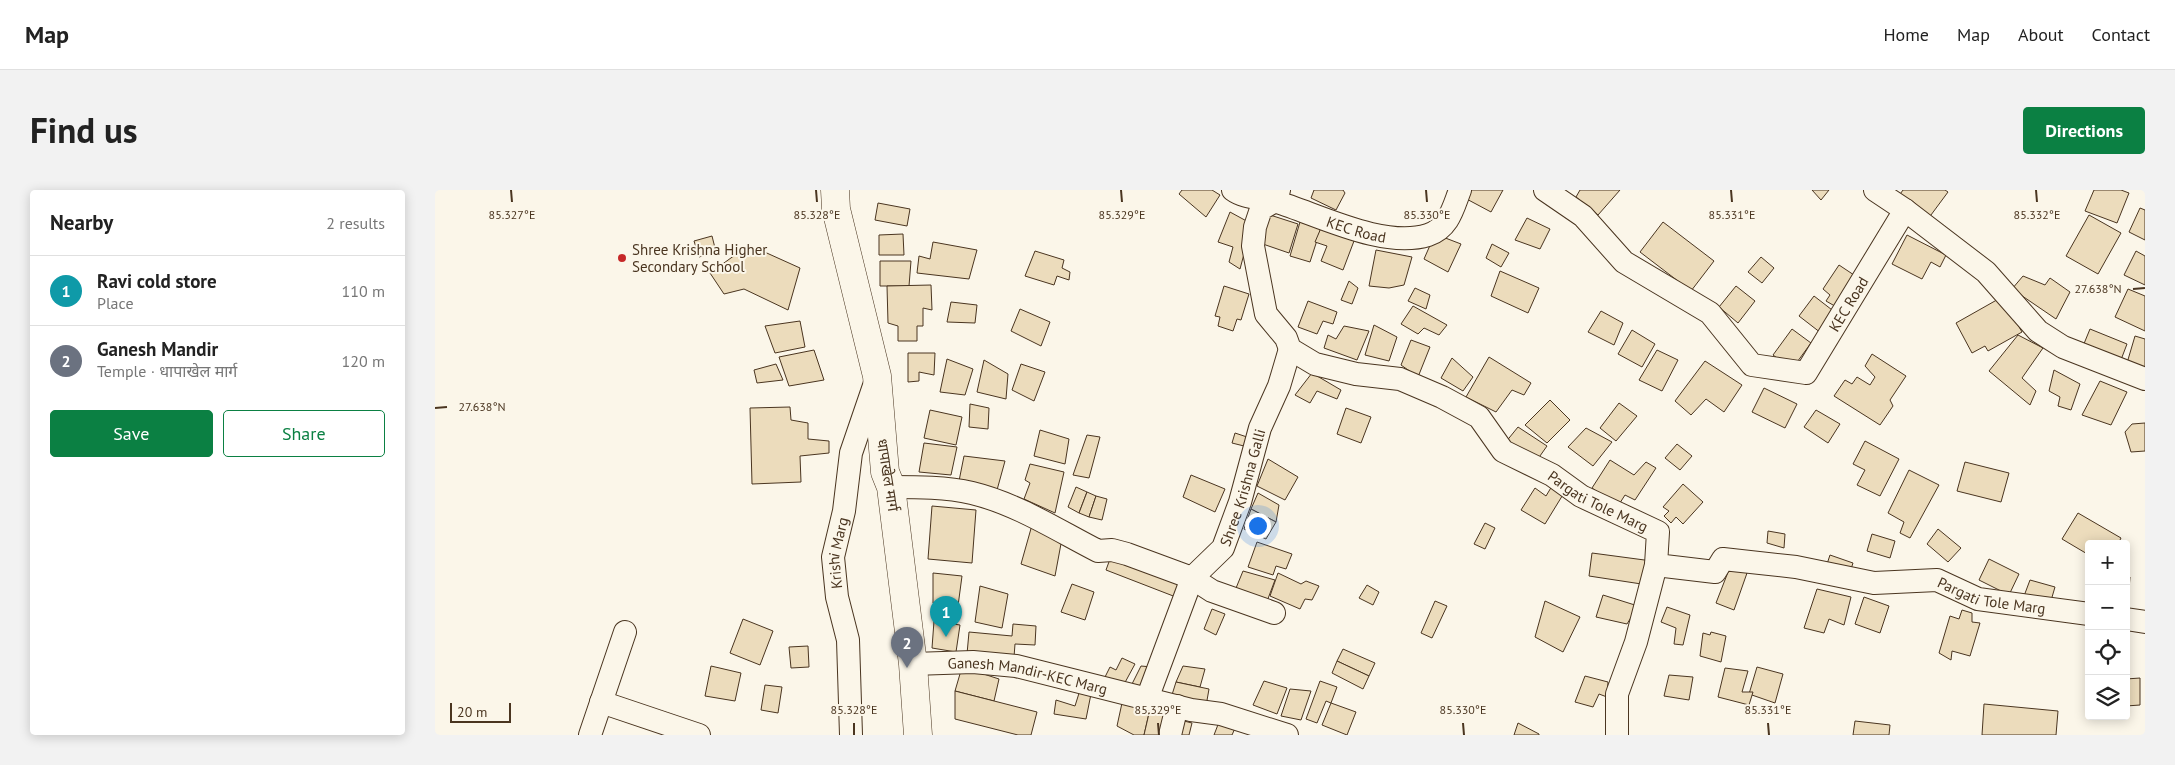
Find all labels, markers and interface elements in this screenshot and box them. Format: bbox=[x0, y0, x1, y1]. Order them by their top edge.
text: Map bbox=[25, 19, 69, 50]
text: Home bbox=[1883, 23, 1929, 46]
text: Map bbox=[1957, 23, 1990, 46]
text: About bbox=[2018, 23, 2064, 46]
text: Contact bbox=[2092, 23, 2150, 46]
text: Find us bbox=[30, 107, 138, 153]
button: Directions bbox=[2023, 107, 2145, 154]
text: 85.327°E bbox=[489, 207, 535, 222]
text: 85.328°E bbox=[794, 207, 840, 222]
text: 85.329°E bbox=[1099, 207, 1145, 222]
text: 85.330°E bbox=[1404, 207, 1450, 222]
text: 85.331°E bbox=[1709, 207, 1755, 222]
text: 85.332°E bbox=[2014, 207, 2060, 222]
text: Nearby bbox=[50, 209, 113, 236]
street label: KEC Road bbox=[1324, 211, 1388, 246]
text: 2 results bbox=[326, 213, 385, 233]
place label: Shree Krishna Higher Secondary School bbox=[632, 240, 767, 276]
marker: Shree Krishna Higher Secondary School bbox=[616, 252, 628, 264]
text: Ravi cold store bbox=[97, 269, 217, 293]
street label: KEC Road bbox=[1824, 273, 1872, 335]
text: 1 bbox=[61, 281, 71, 301]
text: 110 m bbox=[342, 281, 385, 301]
text: 27.638°N bbox=[2074, 281, 2122, 296]
text: Place bbox=[97, 293, 134, 313]
text: Ganesh Mandir bbox=[97, 337, 218, 361]
text: 2 bbox=[61, 351, 71, 371]
text: 120 m bbox=[342, 351, 385, 371]
text: Temple · धापाखेल मार्ग bbox=[97, 361, 237, 381]
text: 27.638°N bbox=[458, 399, 506, 414]
button: Save bbox=[50, 410, 213, 457]
button: Share bbox=[223, 410, 385, 457]
street label: Shree Krishna Galli bbox=[1215, 426, 1269, 549]
street label: धापाखेल मार्ग bbox=[873, 437, 903, 514]
street label: Pargati Tole Marg bbox=[1544, 466, 1651, 536]
your location bbox=[1245, 513, 1271, 539]
street label: Krishi Marg bbox=[824, 515, 852, 590]
map controls bbox=[2085, 540, 2130, 720]
button: + bbox=[2085, 540, 2130, 585]
street label: Pargati Tole Marg bbox=[1935, 572, 2047, 618]
button: − bbox=[2085, 585, 2130, 630]
pin: 1 bbox=[930, 596, 962, 637]
pin: 2 bbox=[891, 627, 923, 668]
button: locate bbox=[2085, 630, 2130, 675]
street label: Ganesh Mandir-KEC Marg bbox=[947, 652, 1110, 698]
button: layers bbox=[2085, 675, 2130, 720]
scale bar bbox=[450, 700, 511, 723]
text: 85.328°E bbox=[831, 702, 877, 717]
text: 85.329°E bbox=[1135, 702, 1181, 717]
text: 85.330°E bbox=[1440, 702, 1486, 717]
text: 85.331°E bbox=[1745, 702, 1791, 717]
text: 20 m bbox=[457, 703, 487, 721]

